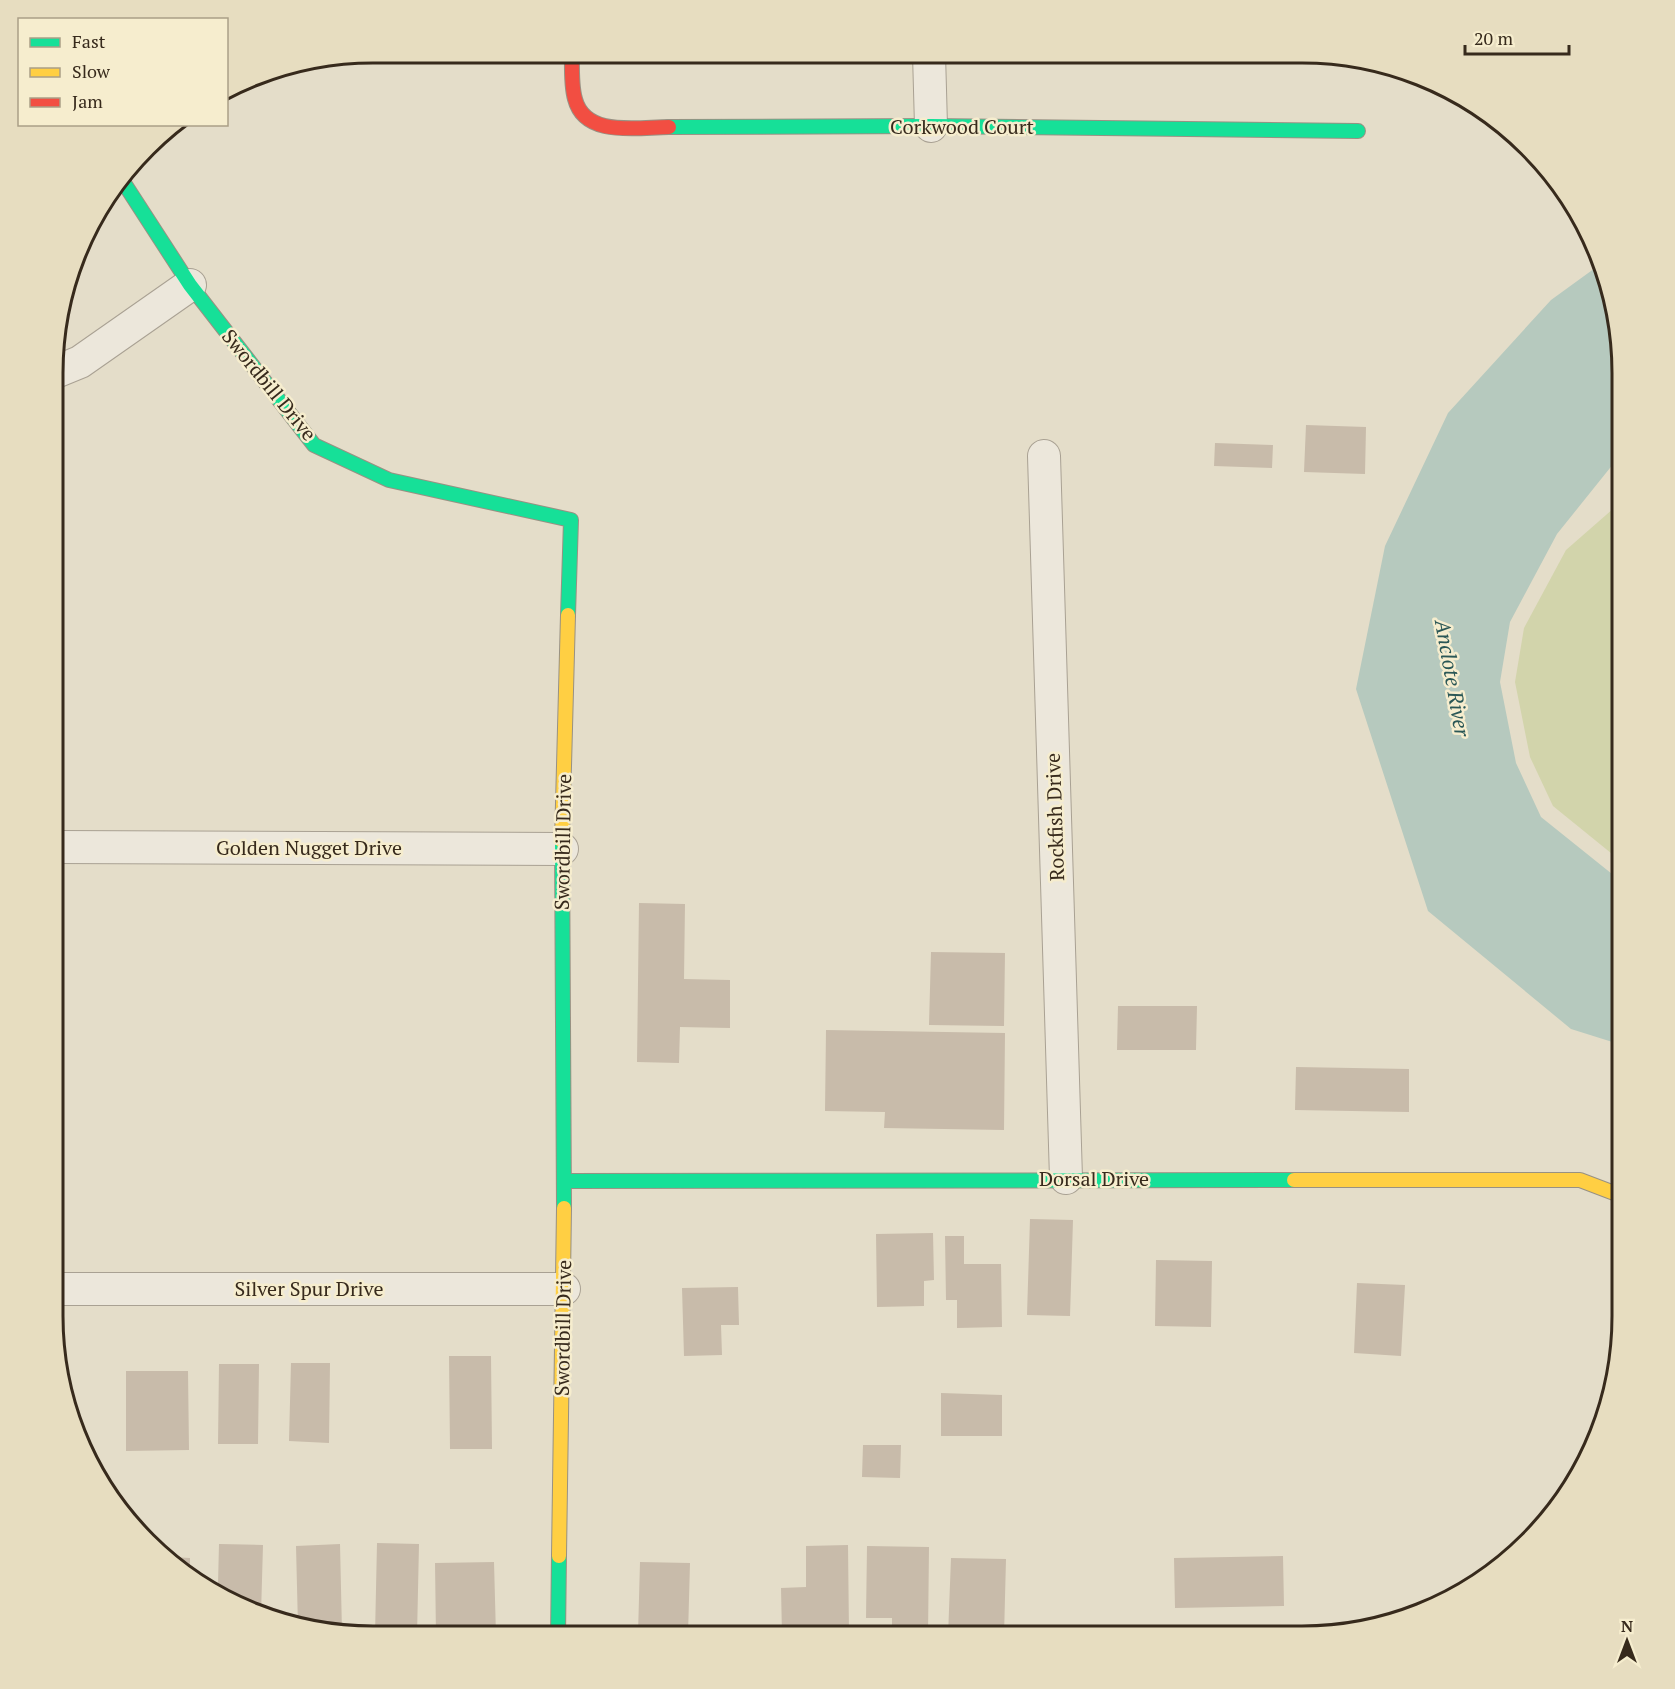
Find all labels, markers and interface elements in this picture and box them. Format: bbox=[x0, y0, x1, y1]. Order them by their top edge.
legend bbox=[18, 18, 228, 126]
scale bar bbox=[1465, 18, 1568, 56]
text: 20 m bbox=[1474, 26, 1514, 50]
text: Fast bbox=[72, 29, 106, 53]
text: Slow bbox=[72, 59, 111, 83]
text: Jam bbox=[72, 89, 103, 113]
street label: Corkwood Court bbox=[890, 113, 1035, 140]
street label: Swordbill Drive bbox=[216, 323, 323, 446]
water label: Anclote River bbox=[1429, 615, 1477, 739]
street label: Rockfish Drive bbox=[1039, 753, 1070, 881]
street label: Swordbill Drive bbox=[548, 774, 577, 910]
street label: Golden Nugget Drive bbox=[216, 834, 402, 861]
street label: Dorsal Drive bbox=[1039, 1165, 1149, 1192]
street label: Swordbill Drive bbox=[548, 1260, 577, 1396]
street label: Silver Spur Drive bbox=[235, 1275, 383, 1302]
north arrow bbox=[1597, 1611, 1657, 1671]
text: N bbox=[1621, 1615, 1633, 1637]

